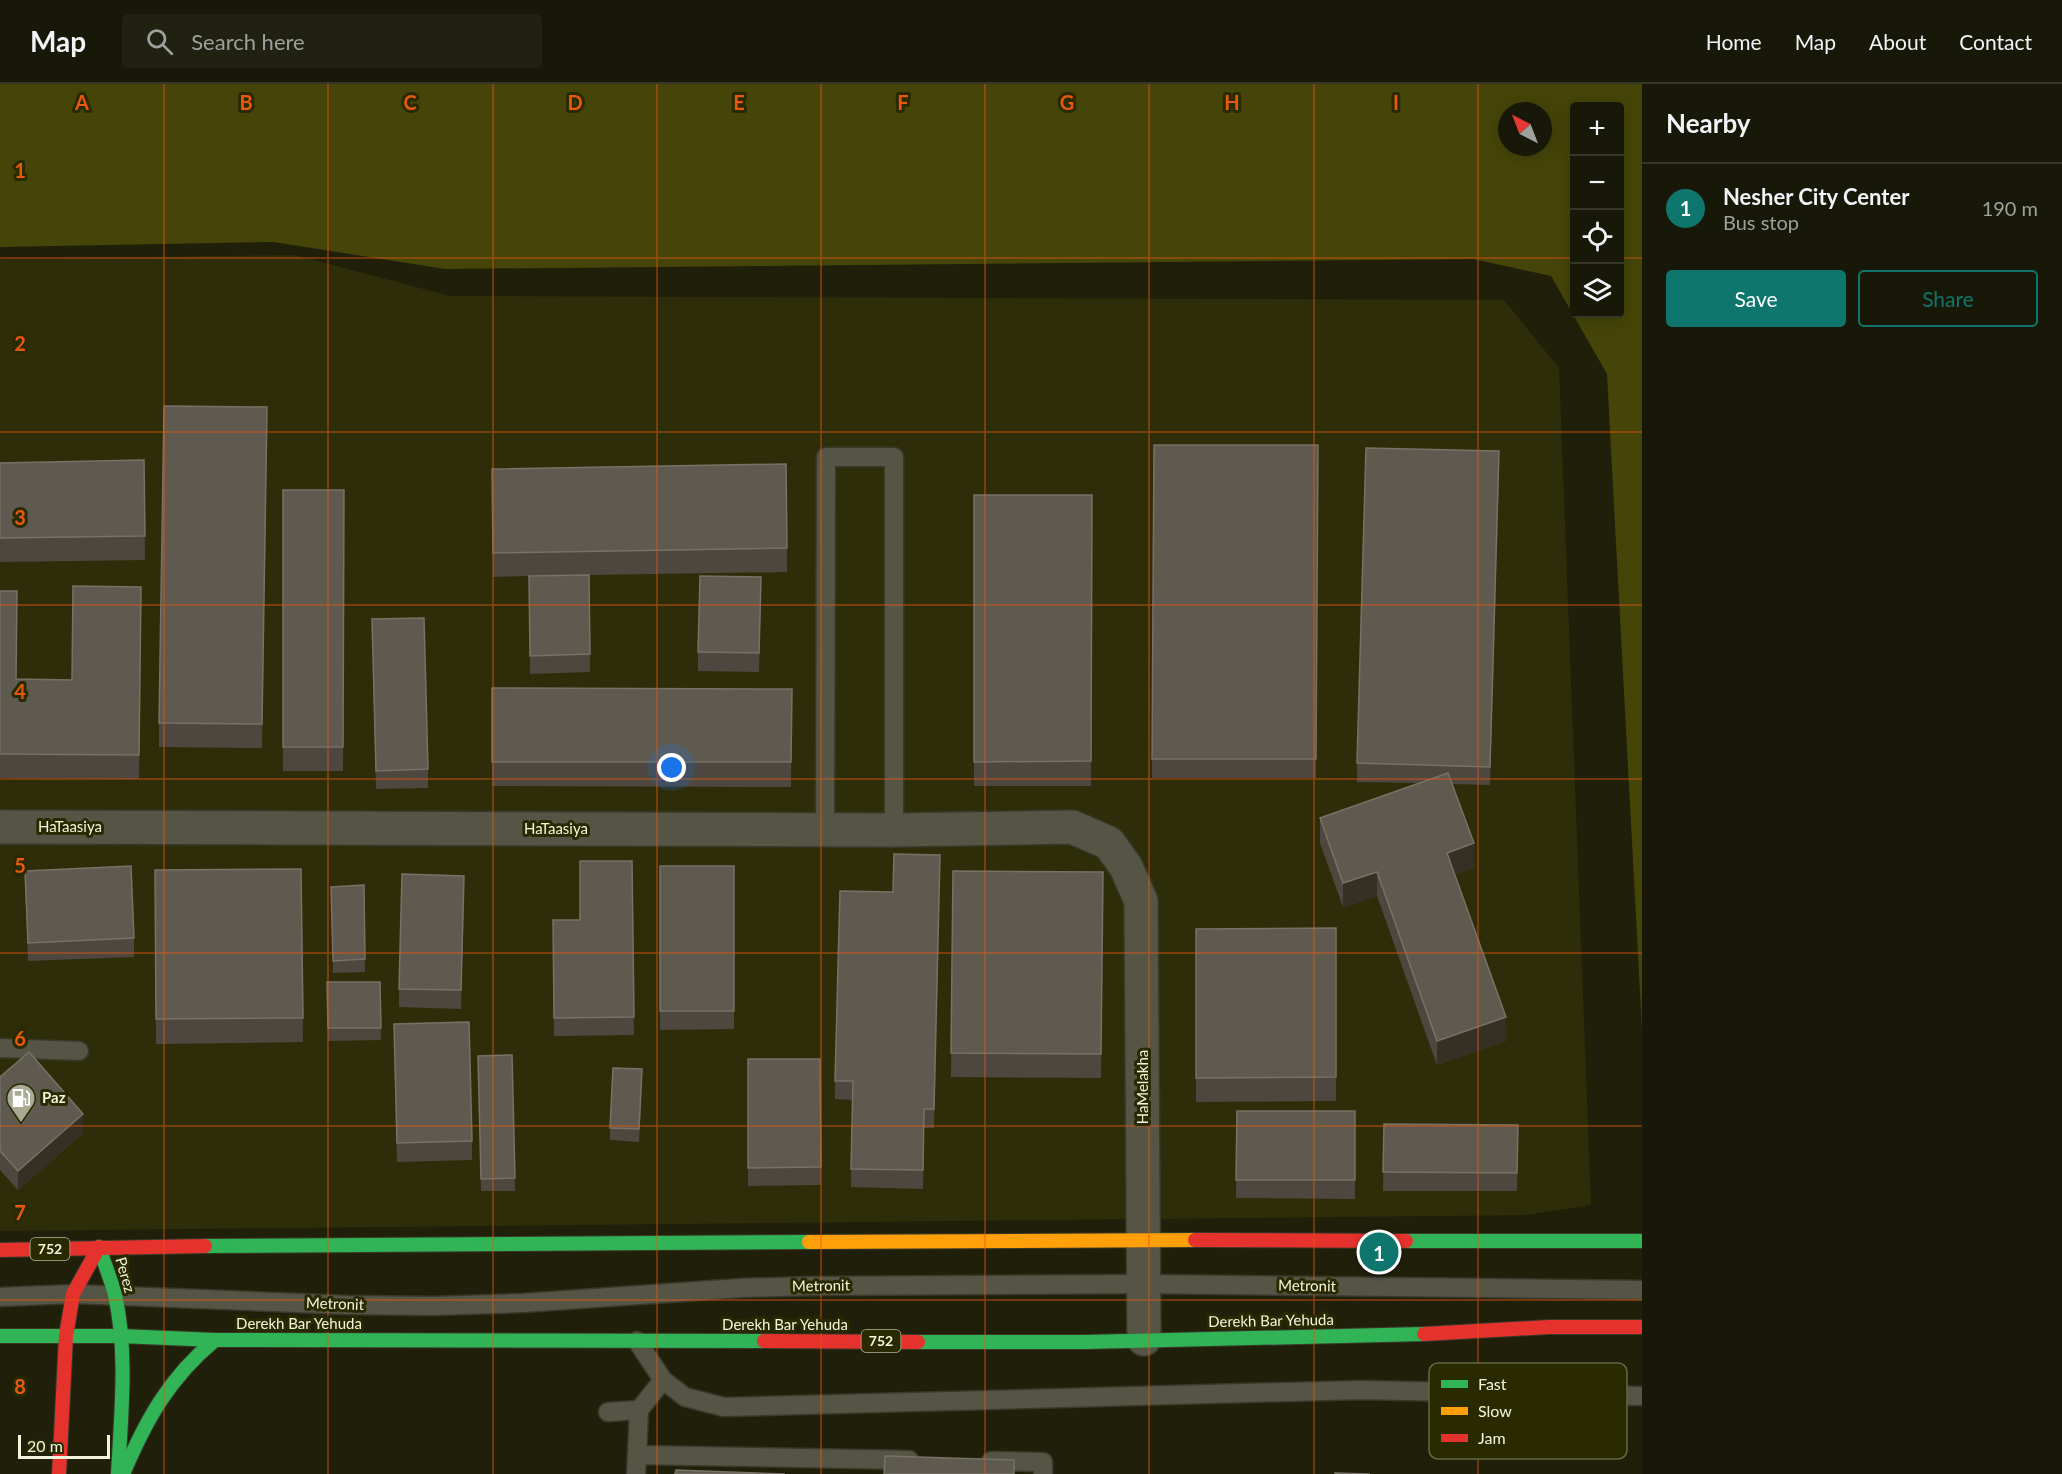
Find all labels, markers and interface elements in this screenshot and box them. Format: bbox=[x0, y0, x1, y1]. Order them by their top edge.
search box bbox=[122, 14, 542, 68]
text: Map bbox=[30, 24, 86, 58]
icon: search bbox=[143, 25, 176, 58]
text: Search here bbox=[191, 28, 305, 55]
text: Home bbox=[1706, 29, 1762, 54]
text: Map bbox=[1795, 29, 1836, 54]
text: About bbox=[1869, 29, 1926, 54]
text: Contact bbox=[1959, 29, 2032, 54]
text: A bbox=[74, 90, 89, 114]
text: B bbox=[239, 90, 253, 114]
text: C bbox=[403, 90, 417, 114]
text: D bbox=[567, 90, 583, 114]
text: E bbox=[733, 90, 745, 114]
text: F bbox=[897, 90, 909, 114]
text: G bbox=[1060, 90, 1074, 114]
text: H bbox=[1224, 90, 1240, 114]
text: I bbox=[1393, 90, 1399, 114]
north arrow bbox=[1498, 102, 1552, 156]
map controls bbox=[1570, 102, 1624, 318]
button: + bbox=[1570, 102, 1624, 156]
text: Nearby bbox=[1666, 107, 1751, 139]
button: − bbox=[1570, 156, 1624, 210]
text: 1 bbox=[14, 158, 26, 182]
text: Nesher City Center bbox=[1723, 183, 1909, 210]
text: 1 bbox=[1680, 196, 1691, 220]
text: 190 m bbox=[1982, 196, 2038, 220]
button: locate bbox=[1570, 210, 1624, 264]
text: Bus stop bbox=[1723, 210, 1799, 234]
button: layers bbox=[1570, 264, 1624, 318]
button: Save bbox=[1666, 270, 1846, 327]
button: Share bbox=[1858, 270, 2038, 327]
text: 2 bbox=[14, 331, 26, 355]
text: 3 bbox=[14, 505, 26, 529]
text: 4 bbox=[14, 679, 26, 703]
your location bbox=[657, 753, 686, 782]
street label: HaTaasiya bbox=[38, 817, 102, 835]
street label: HaTaasiya bbox=[524, 819, 588, 837]
text: 5 bbox=[14, 853, 26, 877]
text: 6 bbox=[14, 1026, 26, 1050]
street label: HaMelakha bbox=[1133, 1050, 1151, 1124]
fuel station icon: Paz bbox=[5, 1082, 37, 1124]
place label: Paz bbox=[42, 1088, 66, 1106]
text: 7 bbox=[14, 1200, 26, 1224]
pin: 1 bbox=[1360, 1230, 1398, 1274]
road number: 752 bbox=[31, 1238, 70, 1260]
street label: Perez bbox=[112, 1255, 140, 1295]
street label: Metronit bbox=[792, 1275, 851, 1295]
street label: Metronit bbox=[1278, 1275, 1337, 1295]
street label: Metronit bbox=[306, 1293, 365, 1313]
street label: Derekh Bar Yehuda bbox=[1208, 1310, 1334, 1330]
street label: Derekh Bar Yehuda bbox=[236, 1314, 362, 1332]
street label: Derekh Bar Yehuda bbox=[722, 1315, 848, 1333]
road number: 752 bbox=[862, 1330, 900, 1352]
legend bbox=[1429, 1363, 1627, 1459]
text: 8 bbox=[14, 1374, 26, 1398]
text: Fast bbox=[1478, 1374, 1507, 1393]
text: Slow bbox=[1478, 1401, 1512, 1420]
text: Jam bbox=[1478, 1428, 1506, 1447]
scale bar bbox=[18, 1432, 110, 1460]
text: 20 m bbox=[27, 1436, 63, 1455]

